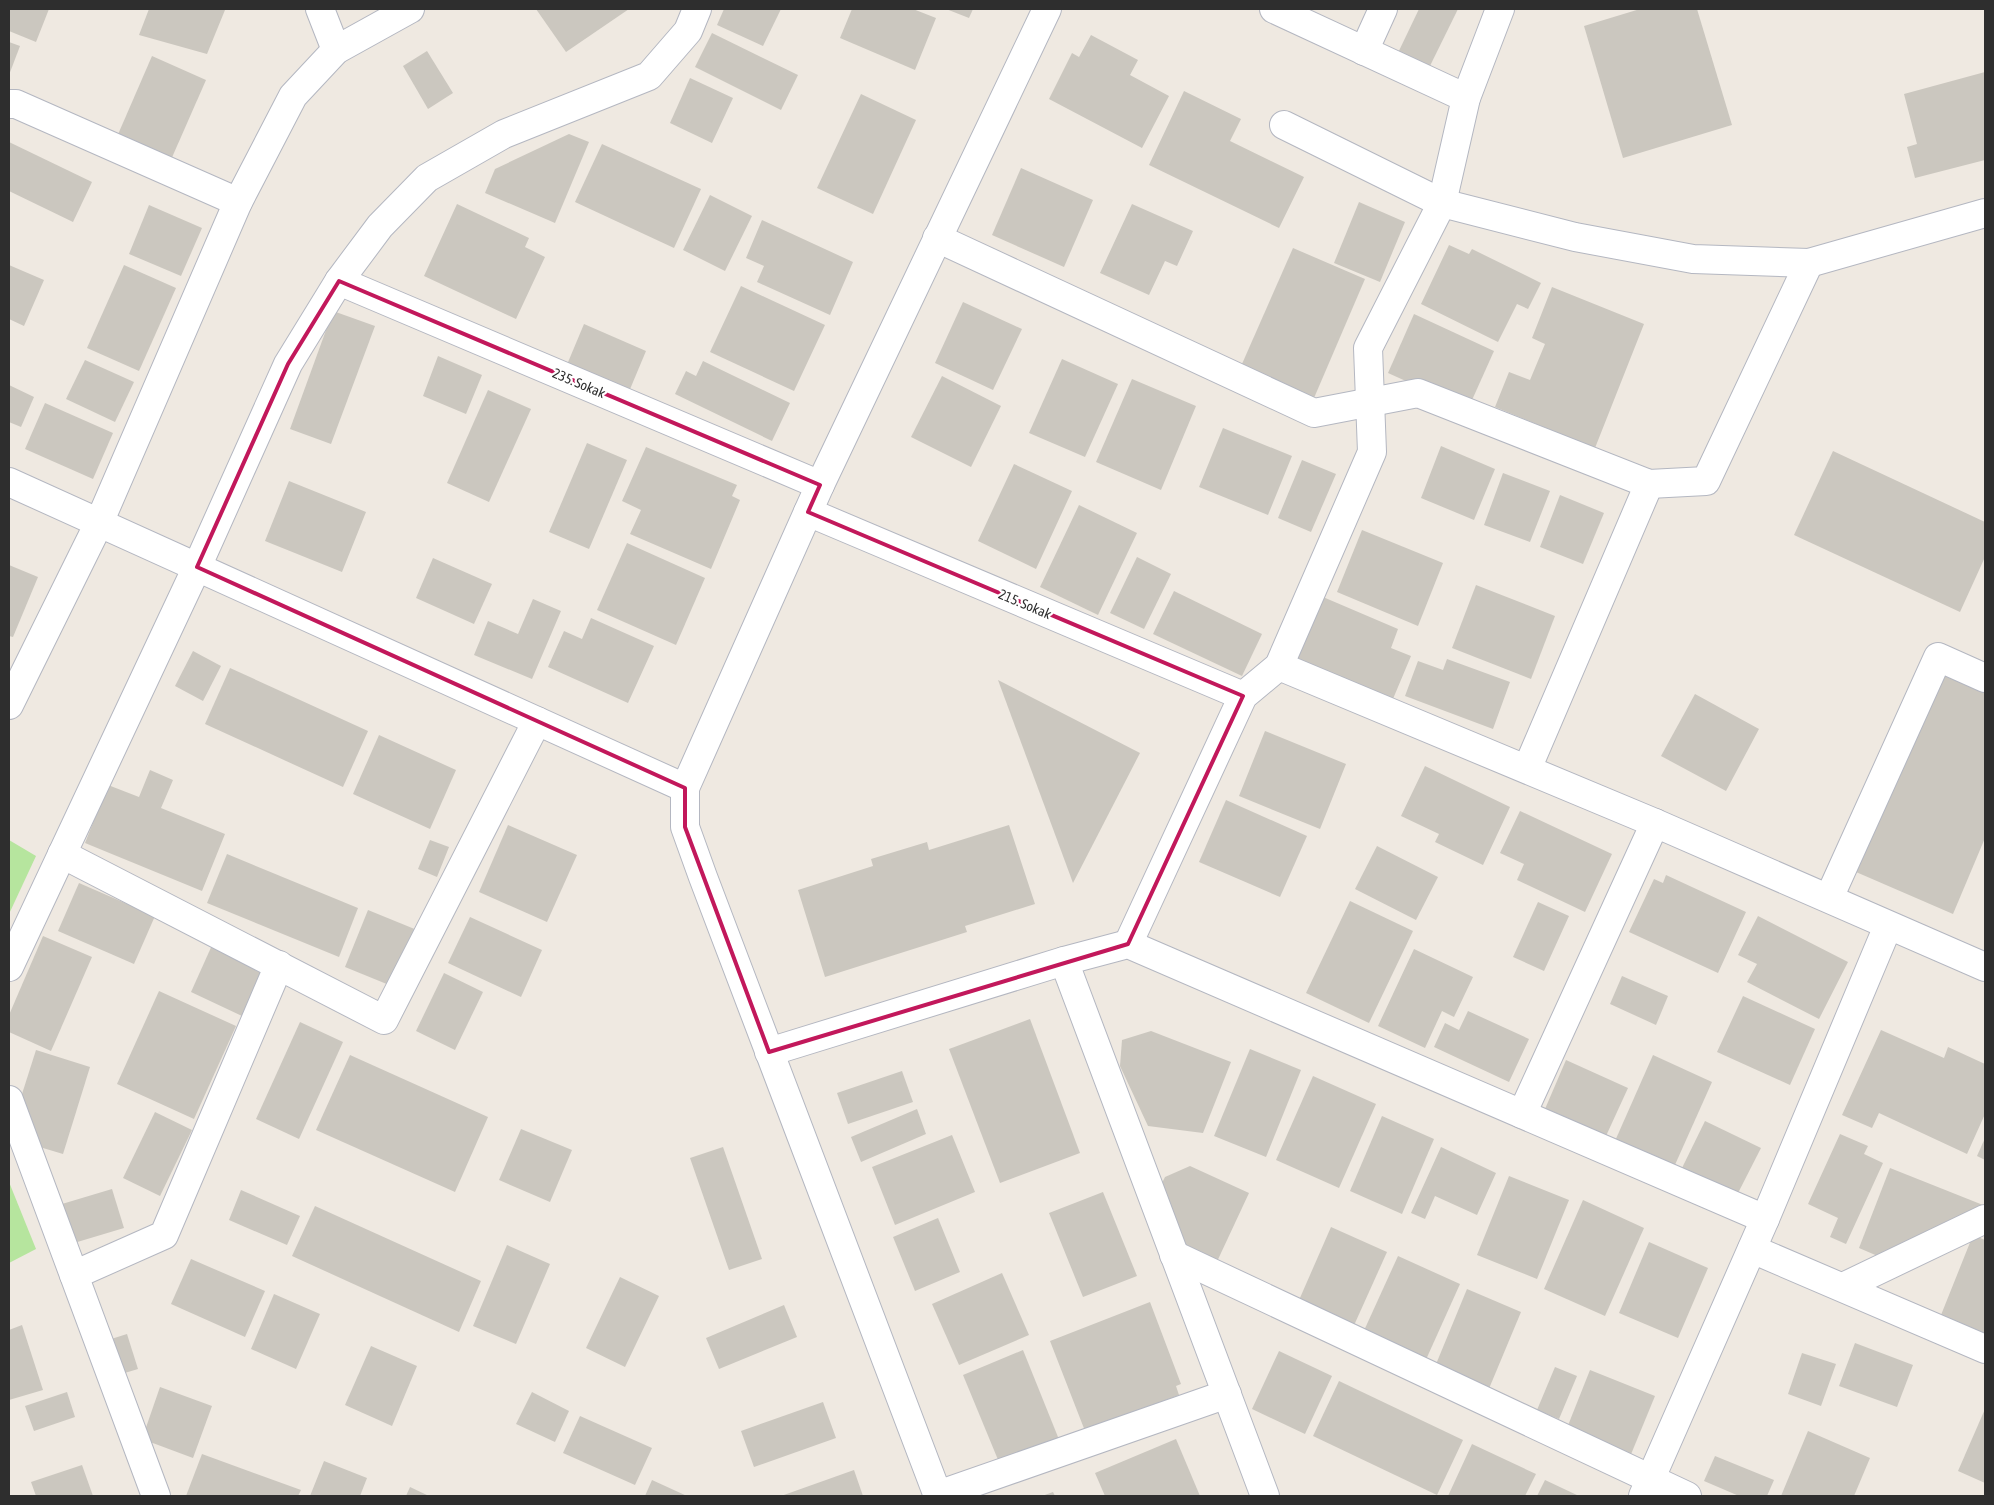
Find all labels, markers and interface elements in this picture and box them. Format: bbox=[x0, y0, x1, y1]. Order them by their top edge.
street label: 235. Sokak bbox=[550, 365, 608, 401]
street label: 215. Sokak bbox=[996, 586, 1054, 622]

